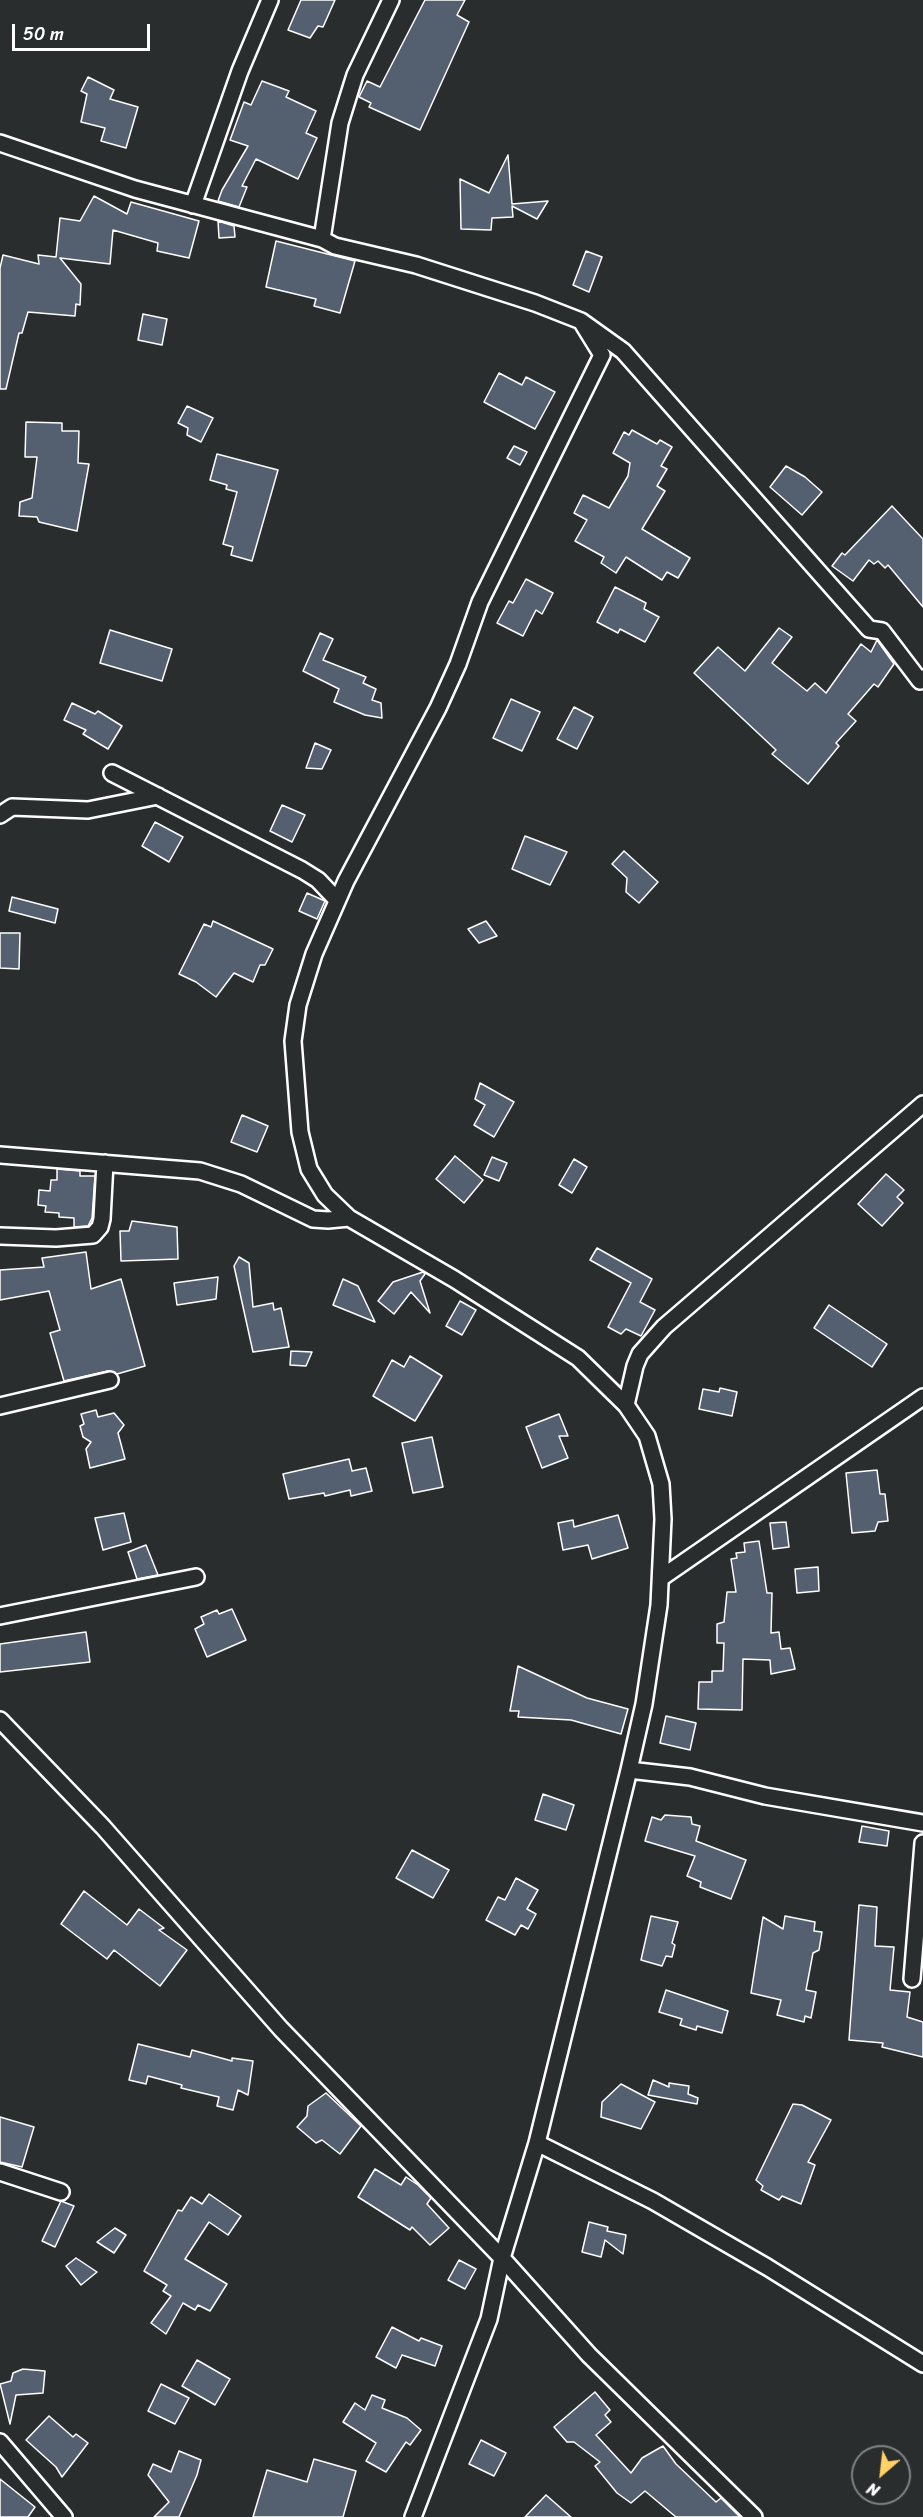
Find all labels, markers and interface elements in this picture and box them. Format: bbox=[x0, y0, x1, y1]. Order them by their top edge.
scale bar bbox=[15, 12, 153, 50]
text: 50 m bbox=[23, 18, 64, 50]
north arrow bbox=[851, 2445, 911, 2505]
text: N bbox=[862, 2474, 885, 2505]

